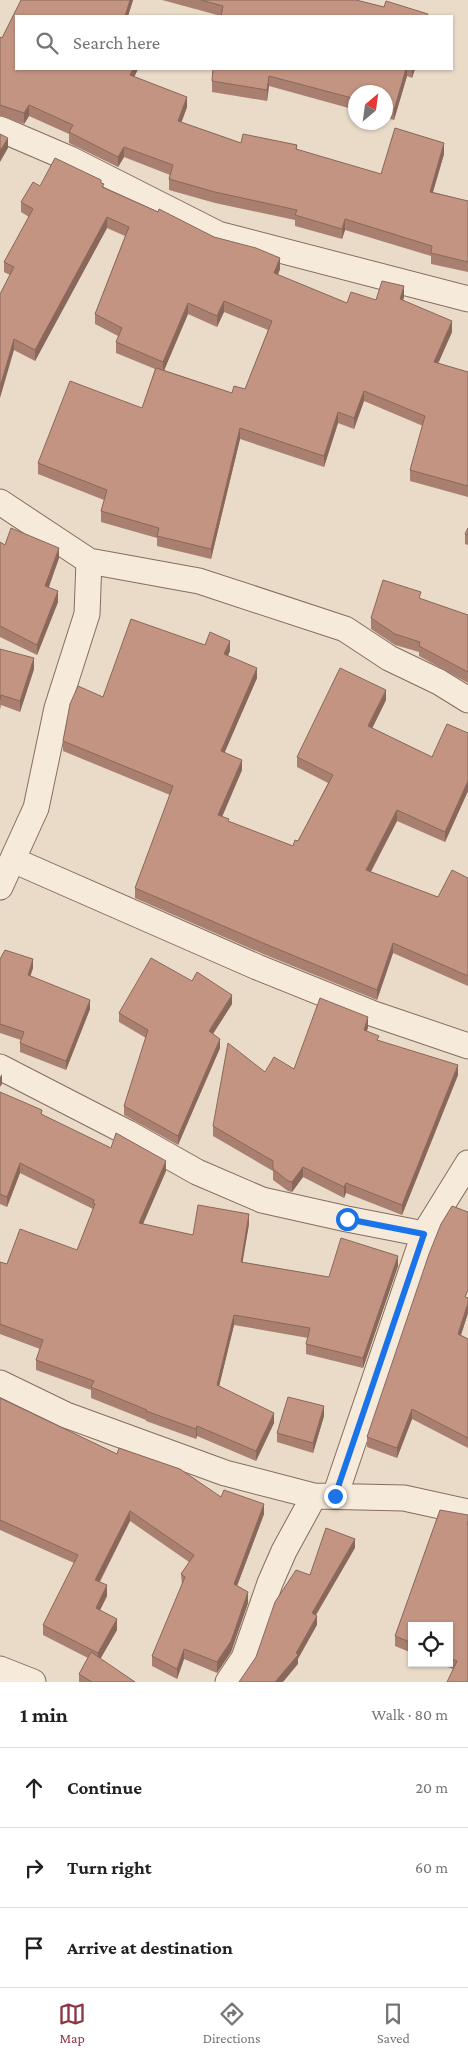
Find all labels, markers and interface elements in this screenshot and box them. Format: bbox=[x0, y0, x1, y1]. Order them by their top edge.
search box bbox=[15, 15, 453, 70]
icon: search bbox=[33, 29, 61, 57]
text: Search here bbox=[73, 32, 160, 53]
north arrow bbox=[348, 85, 393, 130]
route start bbox=[336, 1208, 359, 1231]
route end bbox=[324, 1485, 347, 1508]
map controls bbox=[408, 1622, 453, 1667]
button: locate bbox=[408, 1622, 453, 1667]
text: 1 min bbox=[20, 1703, 68, 1727]
text: Walk · 80 m bbox=[371, 1706, 448, 1723]
icon: ahead bbox=[20, 1774, 48, 1802]
text: Continue bbox=[67, 1777, 142, 1798]
text: 20 m bbox=[415, 1779, 448, 1796]
icon: right bbox=[20, 1854, 48, 1882]
text: Turn right bbox=[67, 1857, 152, 1878]
text: 60 m bbox=[415, 1859, 448, 1876]
icon: arrive bbox=[20, 1934, 48, 1962]
text: Arrive at destination bbox=[67, 1937, 233, 1958]
tab: Map bbox=[58, 2000, 86, 2046]
tab: Directions bbox=[203, 2000, 261, 2046]
tab: Saved bbox=[377, 2000, 410, 2046]

